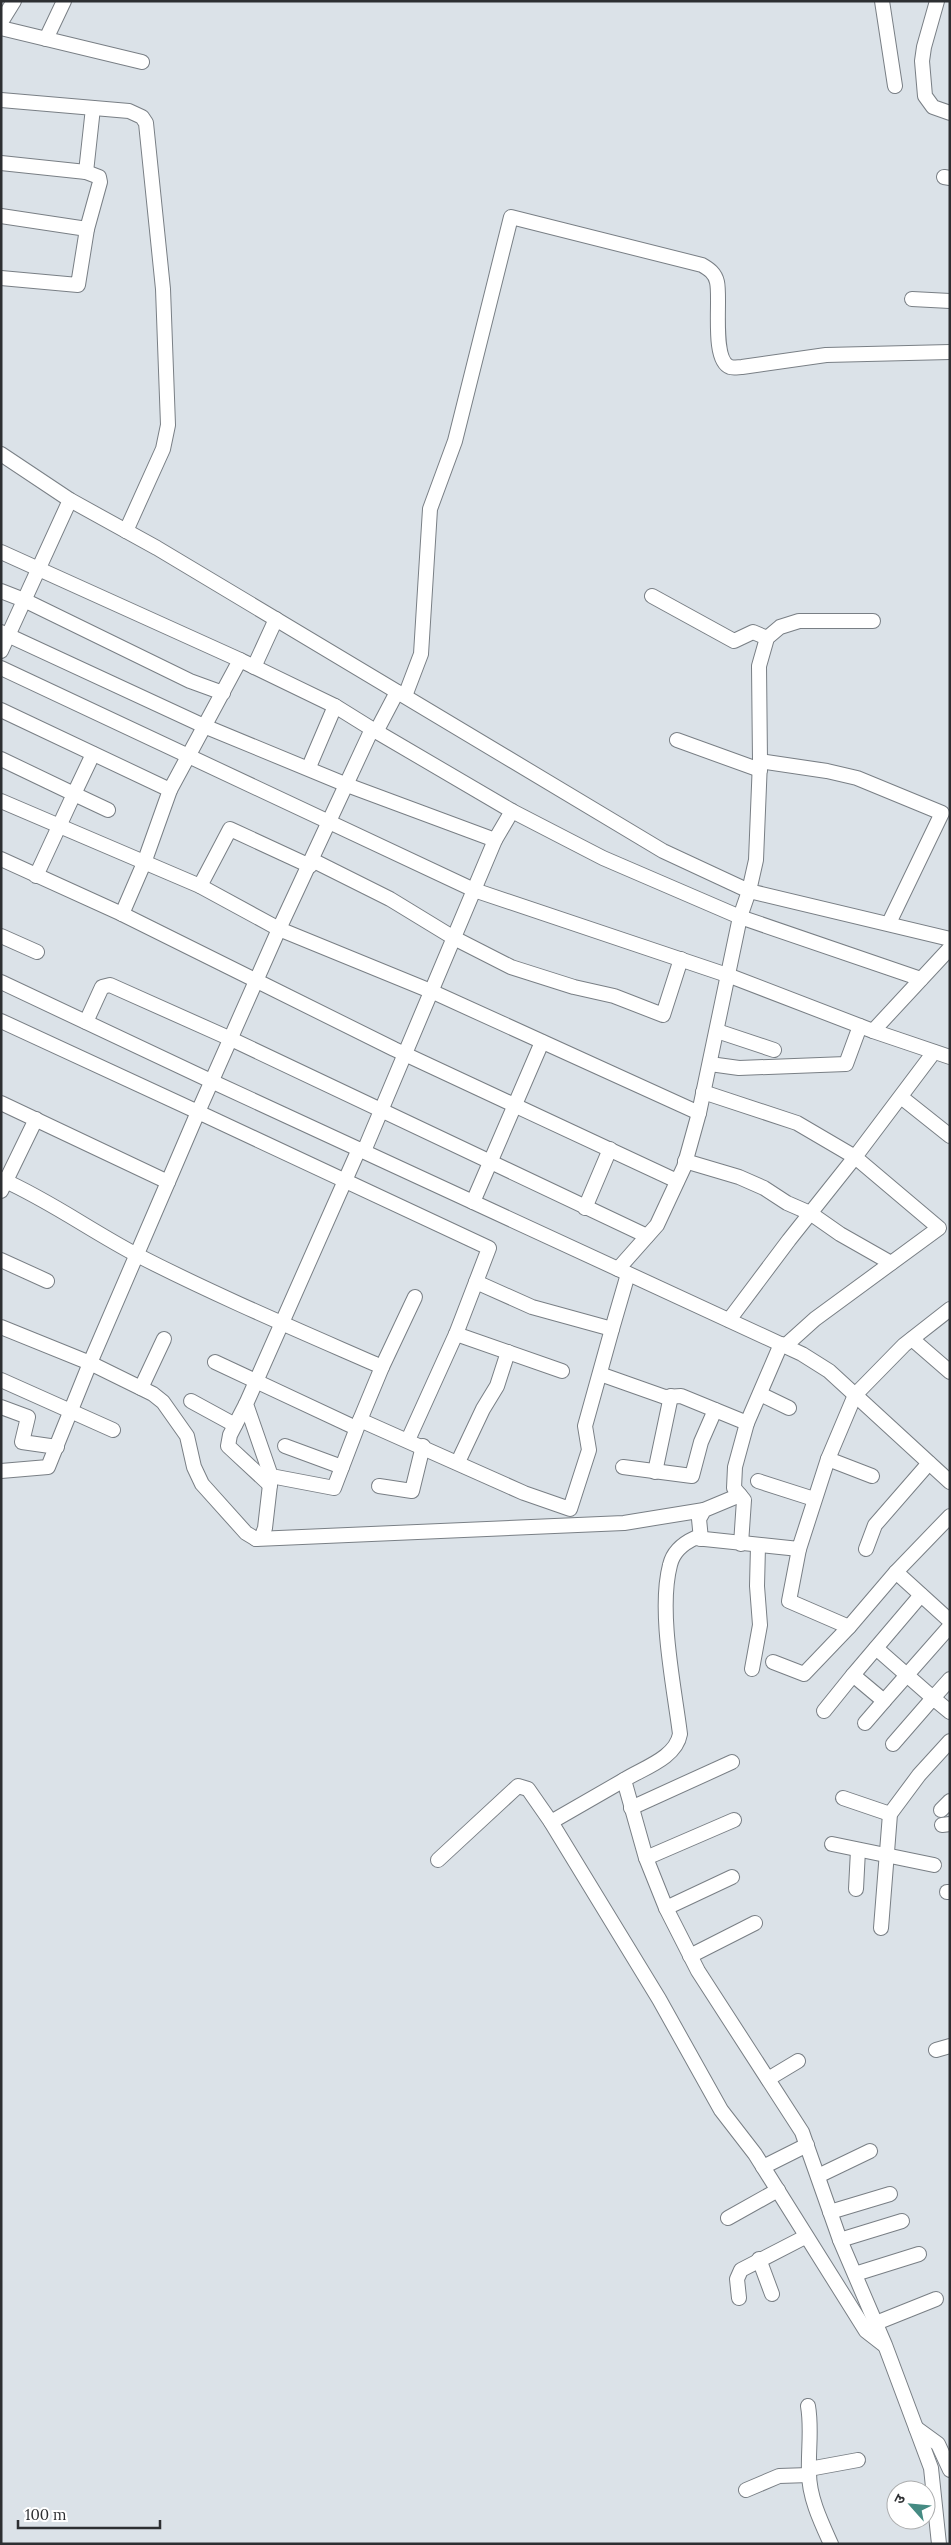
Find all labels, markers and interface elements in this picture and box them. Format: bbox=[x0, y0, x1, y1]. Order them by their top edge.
north arrow bbox=[886, 2480, 936, 2530]
text: उ bbox=[890, 2491, 910, 2507]
scale bar bbox=[18, 2498, 160, 2530]
text: 100 m bbox=[25, 2505, 66, 2524]

